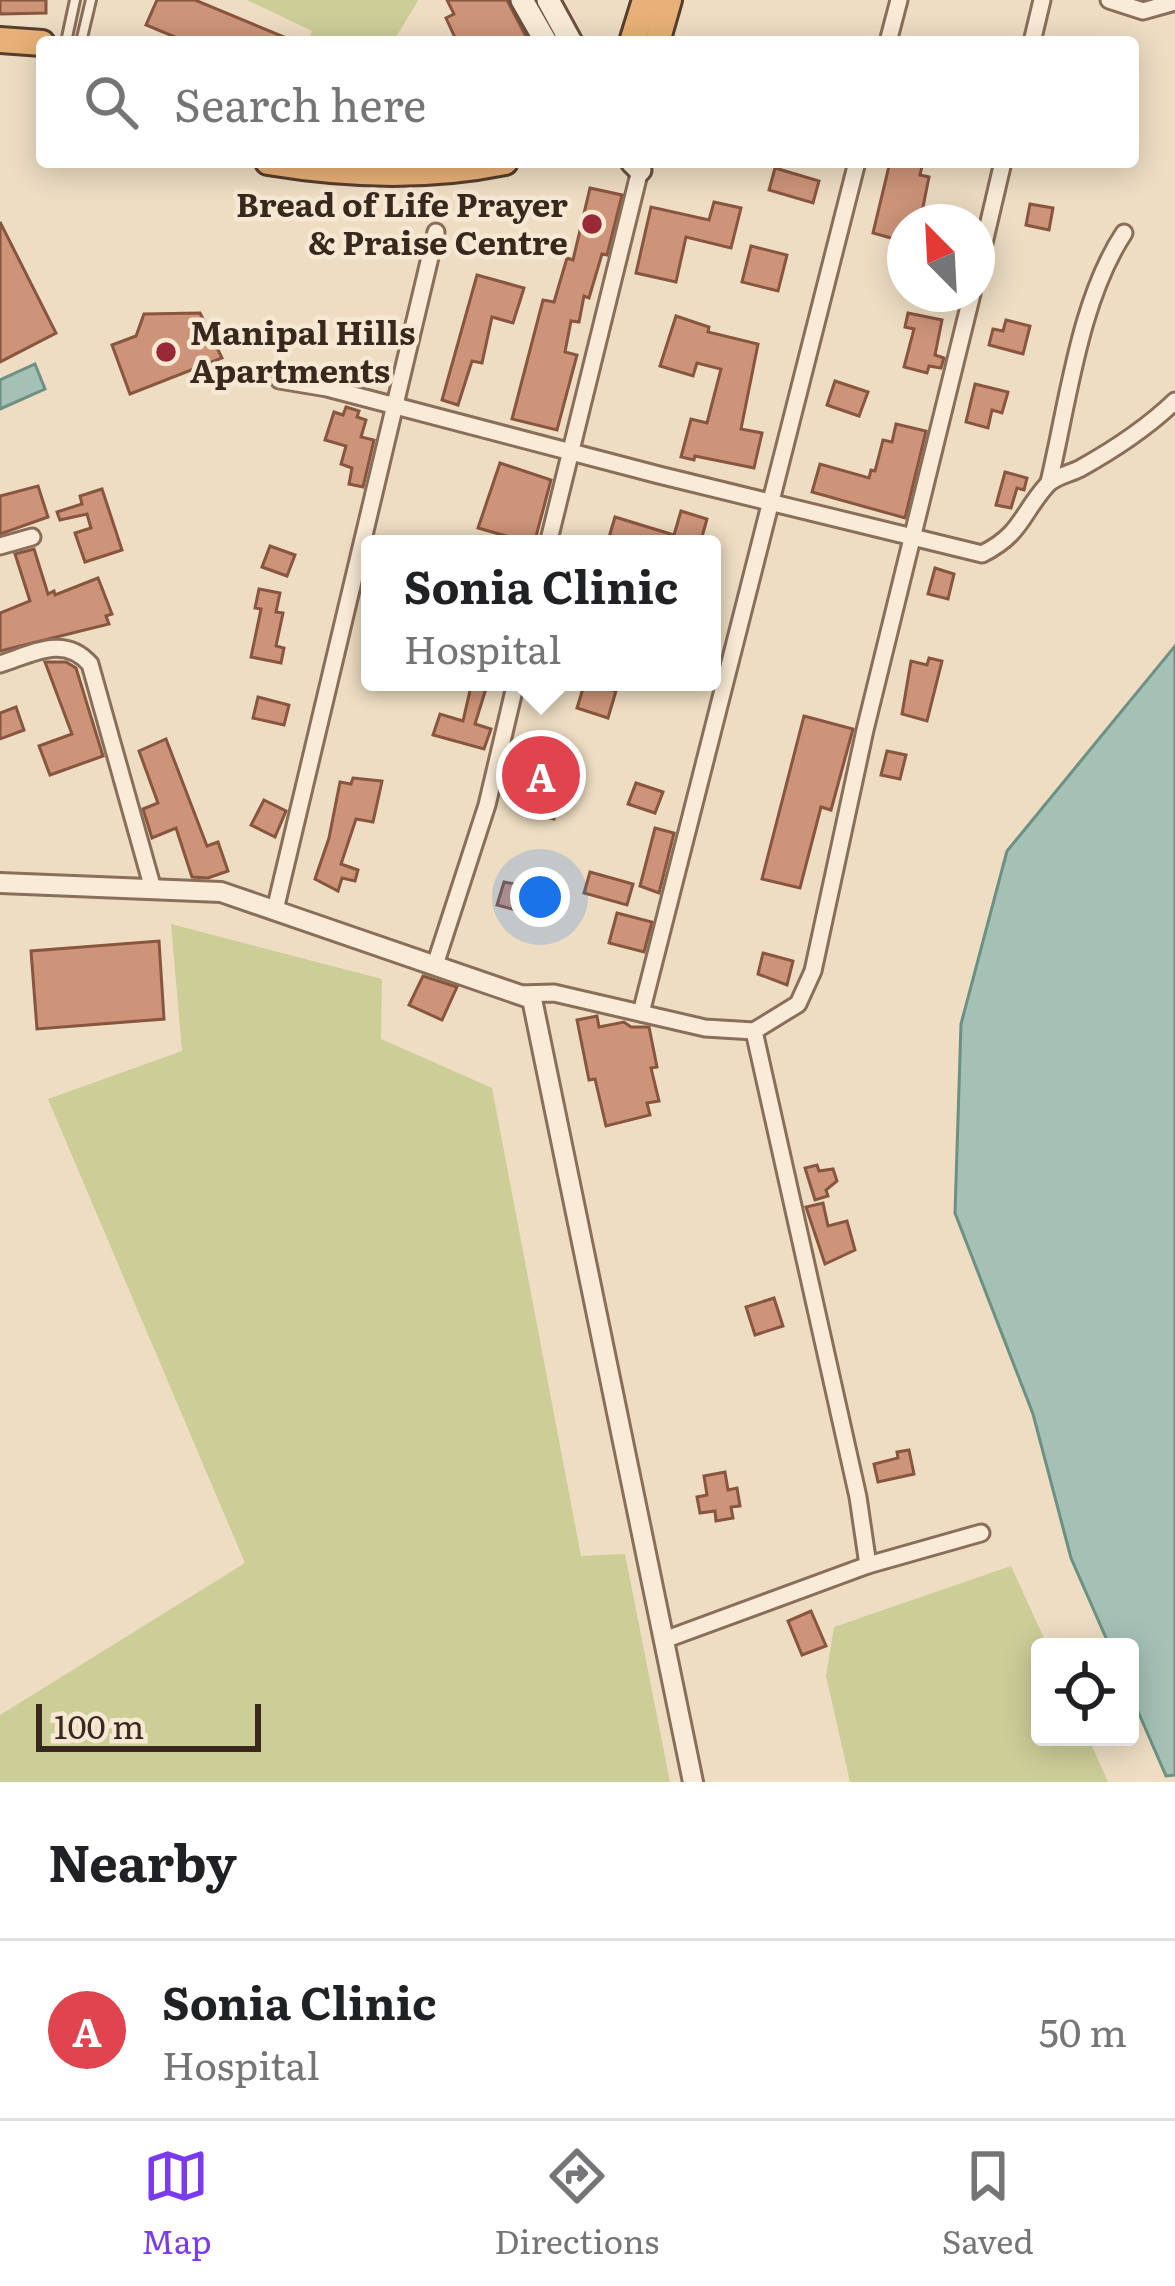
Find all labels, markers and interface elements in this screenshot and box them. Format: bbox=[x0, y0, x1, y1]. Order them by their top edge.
search box bbox=[36, 36, 1139, 168]
icon: search bbox=[78, 69, 144, 135]
text: Search here bbox=[174, 69, 426, 136]
place label: Bread of Life Prayer & Praise Centre bbox=[236, 178, 568, 265]
north arrow bbox=[887, 204, 995, 312]
marker: Bread of Life Prayer & Praise Centre bbox=[579, 211, 605, 237]
place label: Manipal Hills Apartments bbox=[190, 306, 415, 393]
marker: Manipal Hills Apartments bbox=[153, 339, 179, 365]
popup bbox=[361, 535, 721, 691]
text: Sonia Clinic bbox=[404, 551, 678, 618]
text: Hospital bbox=[404, 618, 561, 676]
pin: A bbox=[502, 730, 580, 820]
your location bbox=[510, 867, 570, 927]
map controls bbox=[1031, 1638, 1139, 1746]
button: locate bbox=[1031, 1638, 1139, 1746]
scale bar bbox=[36, 1698, 261, 1751]
text: 100 m bbox=[54, 1700, 144, 1749]
text: Nearby bbox=[48, 1822, 237, 1898]
text: Sonia Clinic bbox=[162, 1967, 436, 2034]
text: A bbox=[72, 2001, 102, 2059]
text: 50 m bbox=[1039, 2001, 1127, 2059]
text: Hospital bbox=[162, 2034, 320, 2092]
tab: Map bbox=[141, 2143, 212, 2264]
tab: Directions bbox=[494, 2143, 659, 2264]
tab: Saved bbox=[942, 2143, 1034, 2264]

